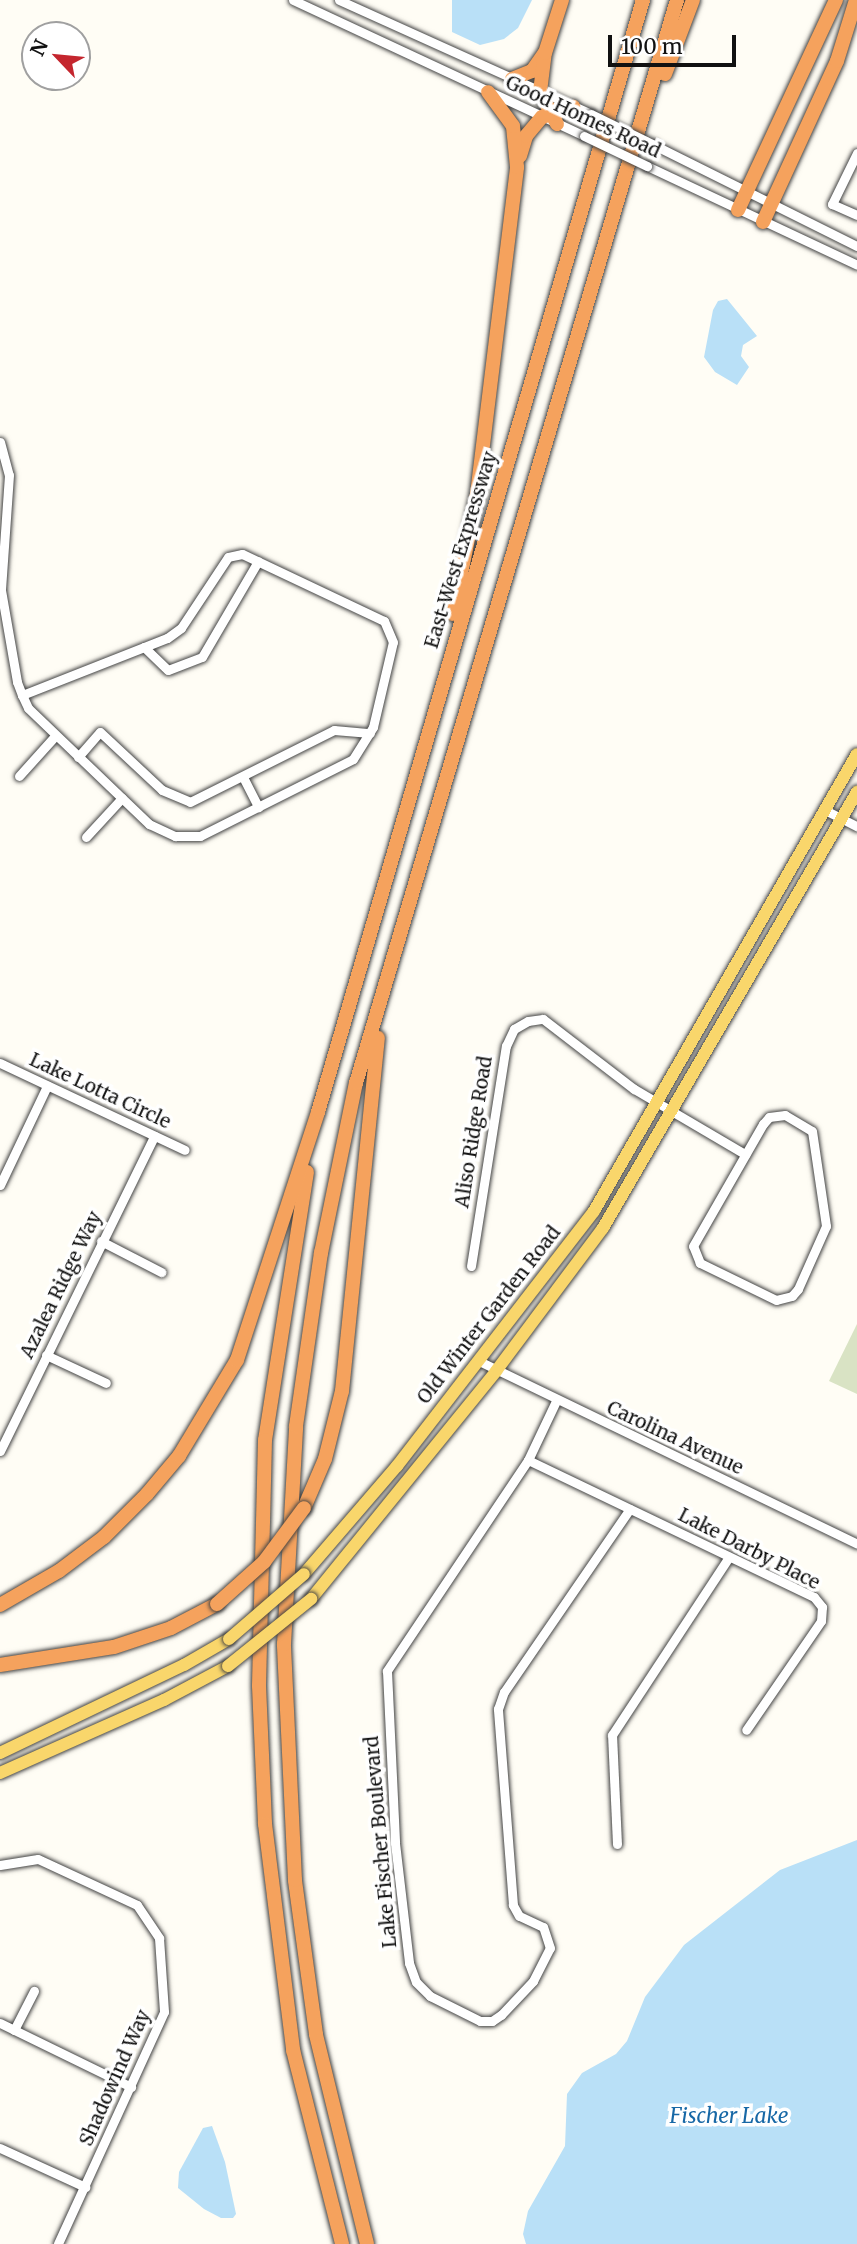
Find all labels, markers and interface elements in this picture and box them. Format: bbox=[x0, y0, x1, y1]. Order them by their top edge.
north arrow bbox=[21, 21, 91, 91]
scale bar bbox=[612, 21, 740, 65]
text: 100 m bbox=[621, 33, 683, 60]
text: N bbox=[25, 36, 53, 60]
street label: Good Homes Road bbox=[502, 71, 664, 163]
street label: East-West Expressway bbox=[420, 449, 502, 651]
street label: Lake Lotta Circle bbox=[26, 1048, 174, 1134]
street label: Aliso Ridge Road bbox=[451, 1055, 497, 1209]
street label: Azalea Ridge Way bbox=[16, 1208, 106, 1362]
street label: Old Winter Garden Road bbox=[413, 1222, 565, 1408]
street label: Carolina Avenue bbox=[603, 1396, 747, 1480]
street label: Lake Darby Place bbox=[674, 1504, 824, 1594]
street label: Lake Fischer Boulevard bbox=[360, 1735, 402, 1949]
street label: Shadowind Way bbox=[75, 2006, 155, 2150]
water label: Fischer Lake bbox=[669, 2103, 789, 2129]

